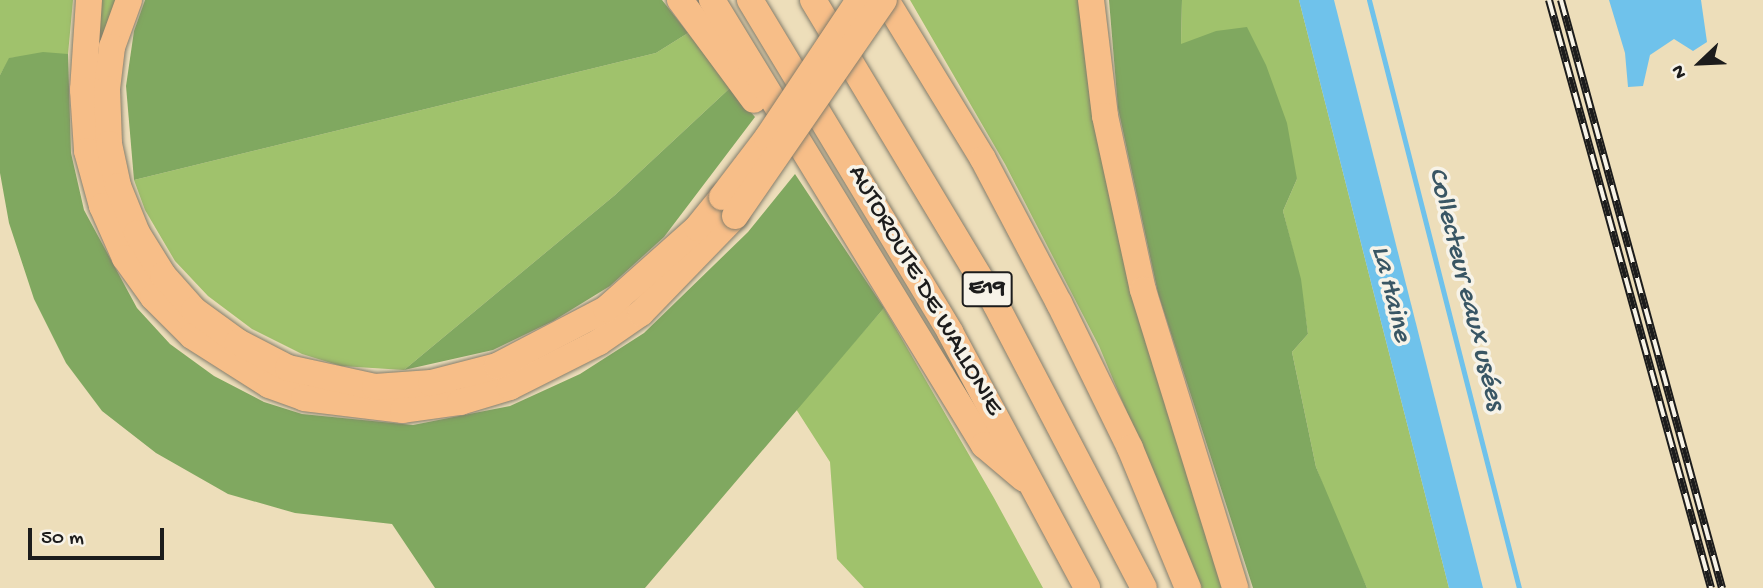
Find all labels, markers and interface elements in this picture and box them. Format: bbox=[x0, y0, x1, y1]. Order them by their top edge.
north arrow bbox=[1665, 28, 1735, 98]
text: N bbox=[1667, 61, 1693, 82]
street label: AUTOROUTE DE WALLONIE bbox=[840, 160, 1008, 422]
water label: Collecteur eaux usées bbox=[1419, 164, 1511, 414]
water label: La Haine bbox=[1362, 242, 1418, 346]
road number: E19 bbox=[961, 268, 1013, 310]
scale bar bbox=[32, 514, 168, 558]
text: 50 m bbox=[41, 527, 84, 552]

